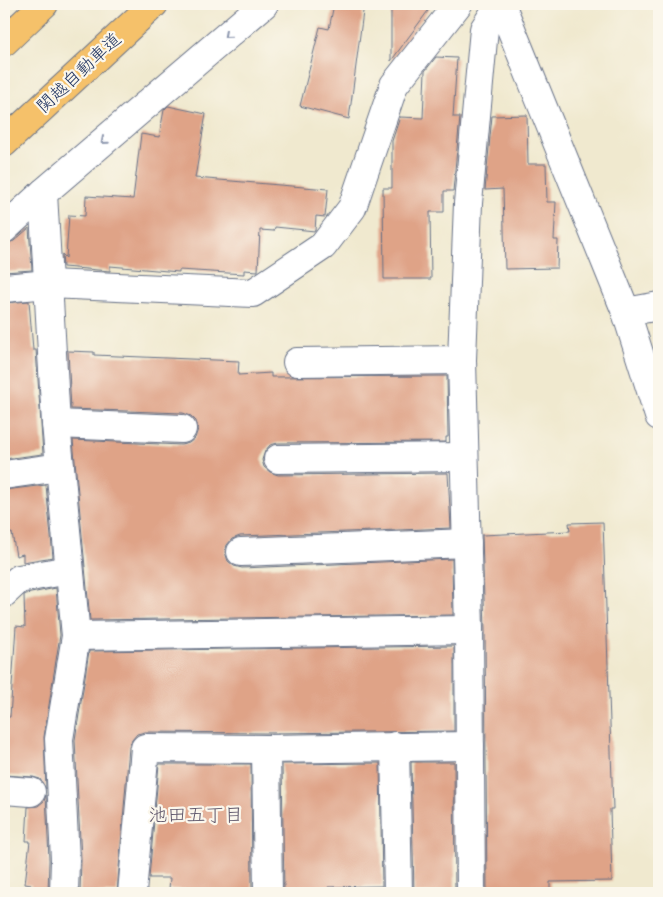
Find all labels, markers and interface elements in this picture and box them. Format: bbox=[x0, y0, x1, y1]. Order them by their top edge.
street label: 関越自動車道 bbox=[32, 28, 126, 118]
one-way arrow bbox=[224, 30, 233, 38]
one-way arrow bbox=[100, 135, 109, 144]
district label: 池田五丁目 bbox=[148, 804, 244, 827]

